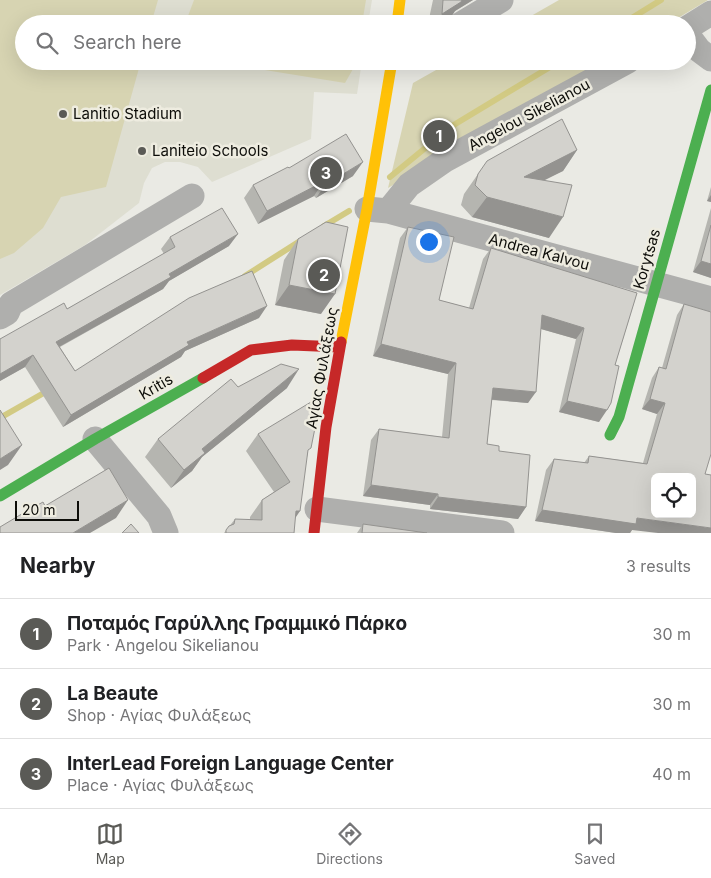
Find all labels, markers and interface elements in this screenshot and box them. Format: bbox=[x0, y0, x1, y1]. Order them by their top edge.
search box bbox=[15, 15, 696, 70]
icon: search bbox=[33, 29, 61, 57]
text: Search here bbox=[73, 31, 182, 54]
street label: Angelou Sikelianou bbox=[465, 74, 593, 155]
place label: Lanitio Stadium bbox=[73, 104, 182, 123]
marker: Lanitio Stadium bbox=[57, 108, 69, 120]
pin: 1 bbox=[423, 117, 455, 155]
place label: Laniteio Schools bbox=[152, 141, 268, 160]
marker: Laniteio Schools bbox=[136, 145, 148, 157]
pin: 3 bbox=[310, 154, 342, 192]
street label: Korytsas bbox=[629, 226, 664, 291]
your location bbox=[416, 229, 442, 255]
street label: Andrea Kalvou bbox=[487, 229, 592, 274]
pin: 2 bbox=[308, 256, 340, 294]
street label: Αγίας Φυλάξεως bbox=[301, 306, 342, 430]
street label: Kritis bbox=[135, 369, 176, 404]
map controls bbox=[651, 473, 696, 518]
button: locate bbox=[651, 473, 696, 518]
scale bar bbox=[15, 498, 79, 521]
text: 20 m bbox=[22, 501, 56, 518]
text: Nearby bbox=[20, 553, 95, 578]
text: 3 results bbox=[626, 556, 691, 576]
text: Ποταμός Γαρύλλης Γραμμικό Πάρκο bbox=[67, 612, 407, 635]
text: 1 bbox=[33, 624, 39, 644]
text: 30 m bbox=[653, 624, 691, 644]
text: Park · Angelou Sikelianou bbox=[67, 635, 259, 655]
text: La Beaute bbox=[67, 682, 158, 705]
text: 2 bbox=[31, 694, 41, 714]
text: 30 m bbox=[653, 694, 691, 714]
text: Shop · Αγίας Φυλάξεως bbox=[67, 705, 251, 725]
text: InterLead Foreign Language Center bbox=[67, 752, 394, 775]
text: 3 bbox=[31, 764, 41, 784]
text: 40 m bbox=[652, 764, 691, 784]
text: Place · Αγίας Φυλάξεως bbox=[67, 775, 254, 795]
tab: Map bbox=[96, 820, 125, 867]
tab: Directions bbox=[316, 820, 383, 867]
tab: Saved bbox=[574, 820, 615, 867]

